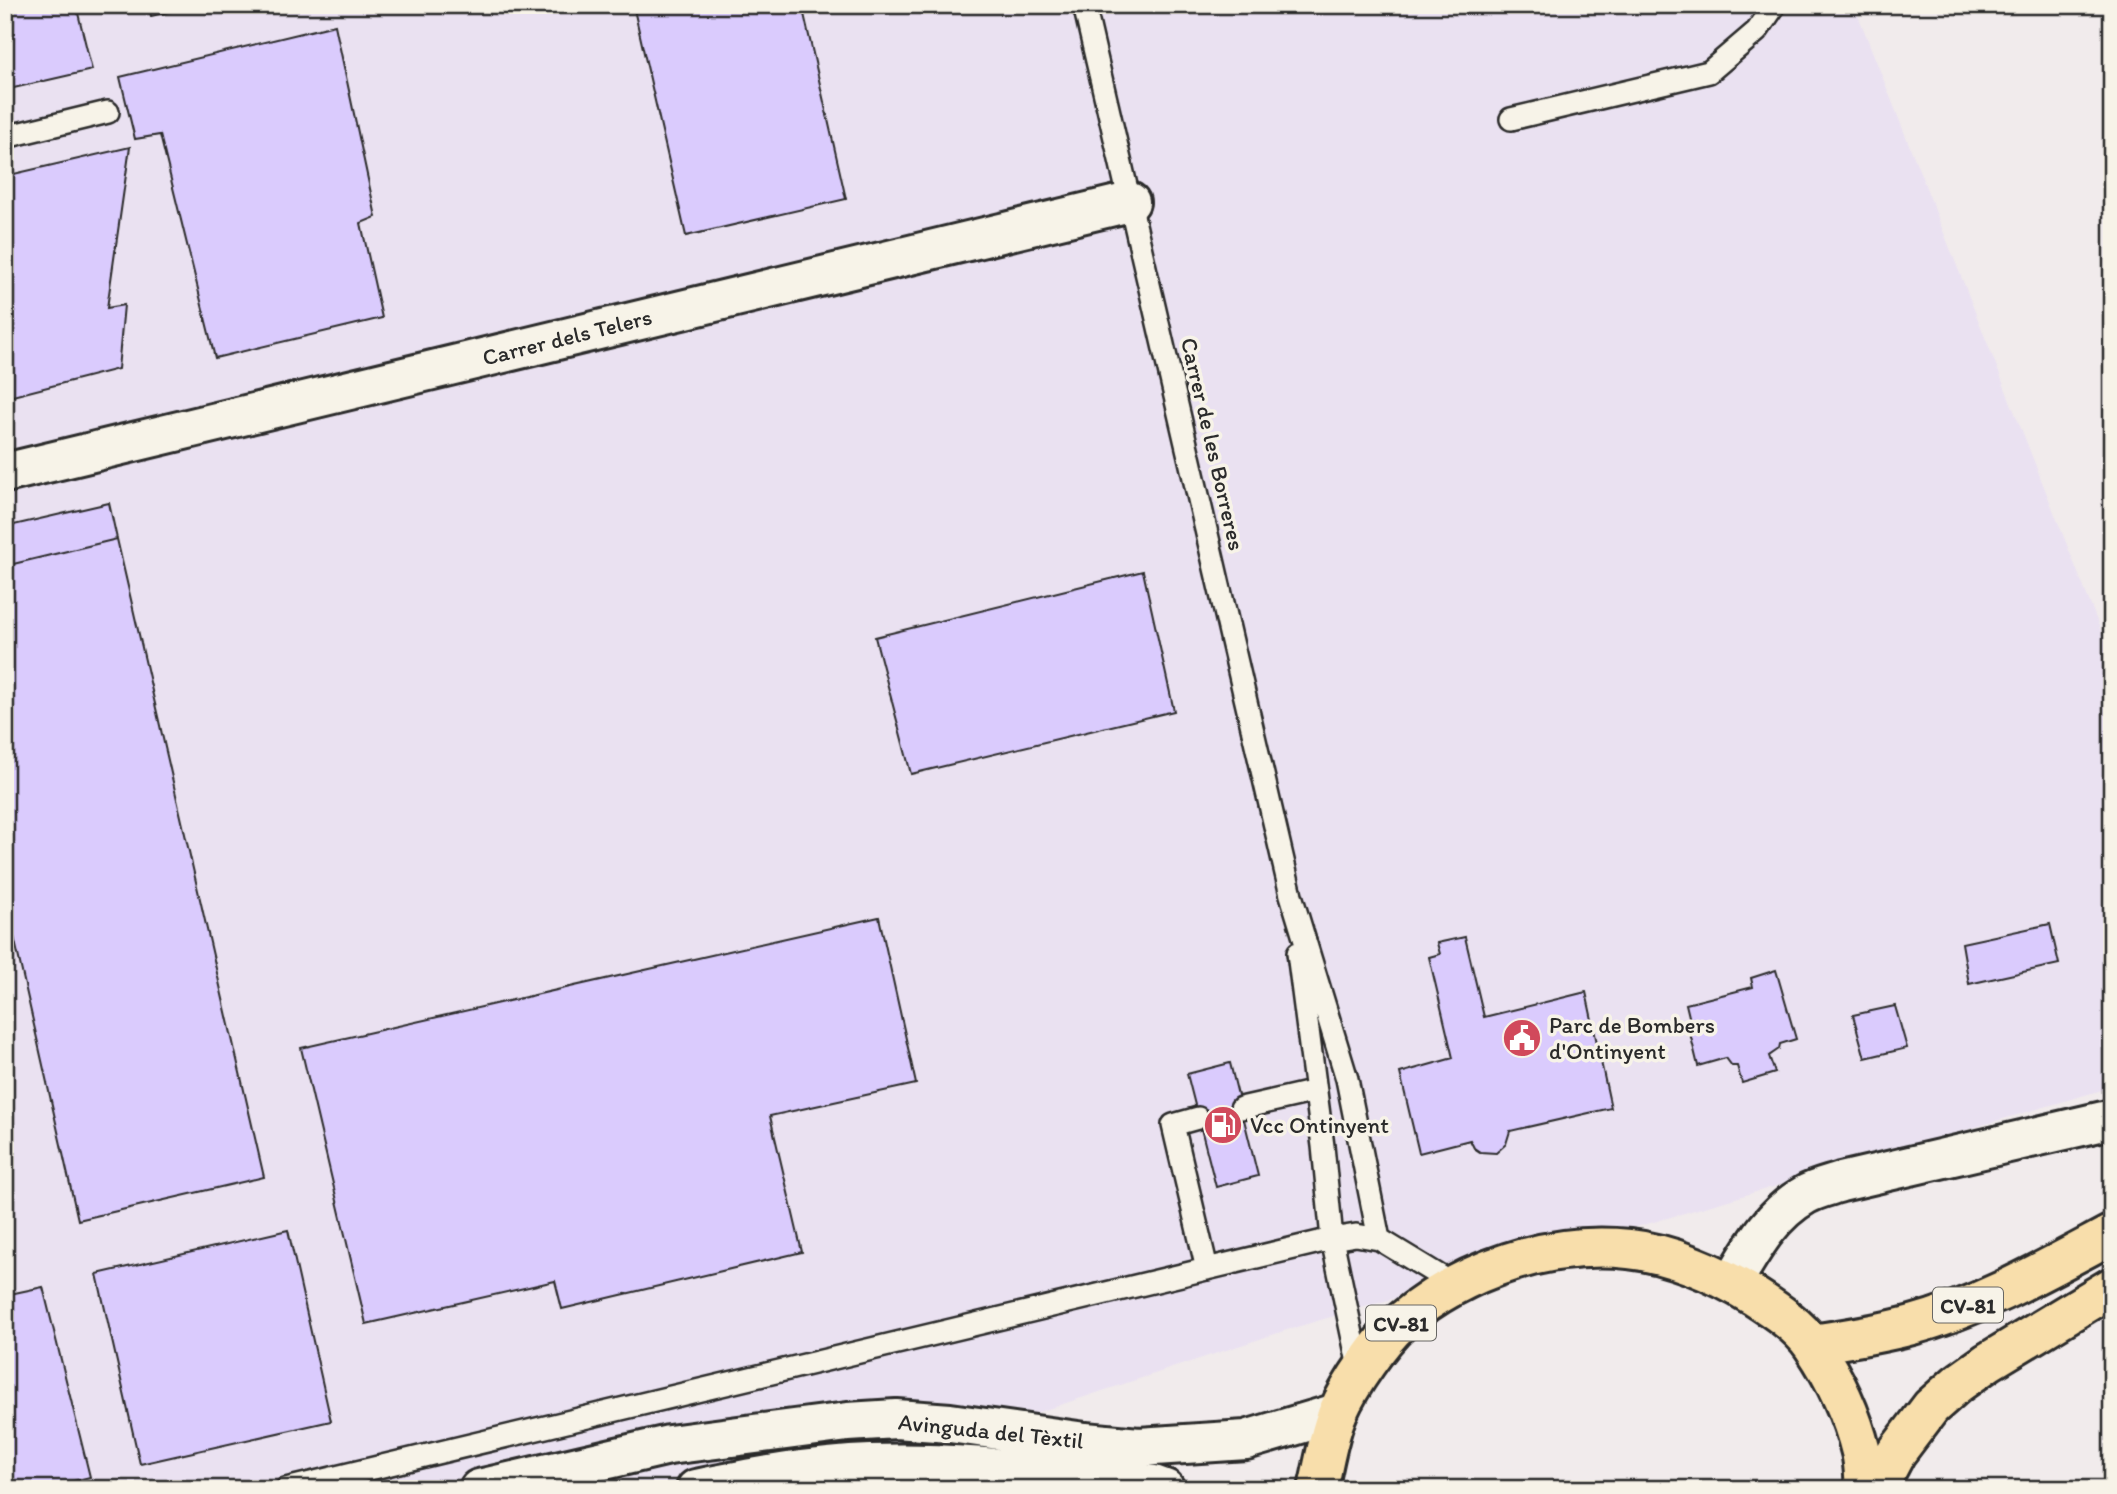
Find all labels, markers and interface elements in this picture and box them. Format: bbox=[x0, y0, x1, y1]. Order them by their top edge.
street label: Carrer dels Telers bbox=[479, 302, 655, 372]
street label: Carrer de les Borreres bbox=[1175, 335, 1251, 553]
place label: Parc de Bombers d'Ontinyent bbox=[1549, 1011, 1715, 1065]
public building icon: Parc de Bombers d'Ontinyent bbox=[1501, 1017, 1543, 1059]
fuel station icon: Vcc Ontinyent bbox=[1202, 1104, 1244, 1146]
place label: Vcc Ontinyent bbox=[1250, 1111, 1389, 1139]
road number: CV-81 bbox=[1933, 1288, 2003, 1322]
road number: CV-81 bbox=[1366, 1306, 1436, 1340]
street label: Avinguda del Tèxtil bbox=[897, 1407, 1086, 1455]

